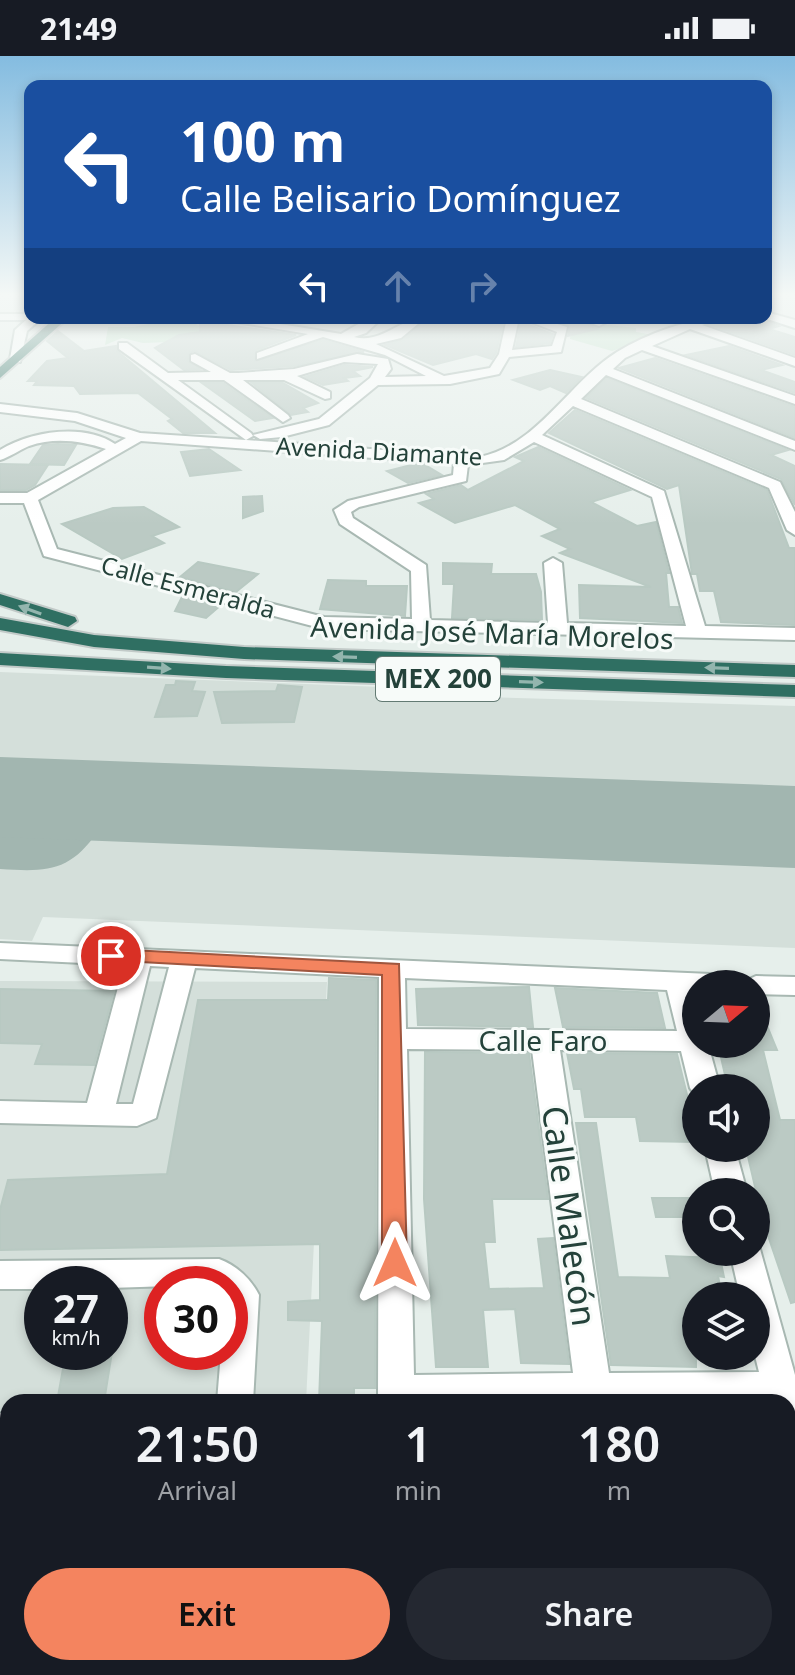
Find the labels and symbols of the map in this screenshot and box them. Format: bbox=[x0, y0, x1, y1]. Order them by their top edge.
street label: Avenida Diamante bbox=[275, 429, 483, 472]
street label: Calle Esmeralda bbox=[98, 547, 279, 626]
one-way arrow bbox=[18, 604, 42, 616]
street label: Avenida José María Morelos bbox=[310, 607, 674, 657]
one-way arrow bbox=[332, 651, 357, 663]
road number: MEX 200 bbox=[376, 657, 500, 701]
one-way arrow bbox=[147, 662, 172, 675]
one-way arrow bbox=[704, 662, 729, 675]
one-way arrow bbox=[519, 676, 544, 689]
pin bbox=[77, 922, 145, 990]
north arrow bbox=[682, 970, 770, 1058]
street label: Calle Faro bbox=[478, 1021, 608, 1059]
street label: Calle Malecón bbox=[532, 1103, 608, 1329]
position arrow bbox=[353, 1221, 437, 1305]
speed limit sign: 30 bbox=[144, 1266, 248, 1370]

